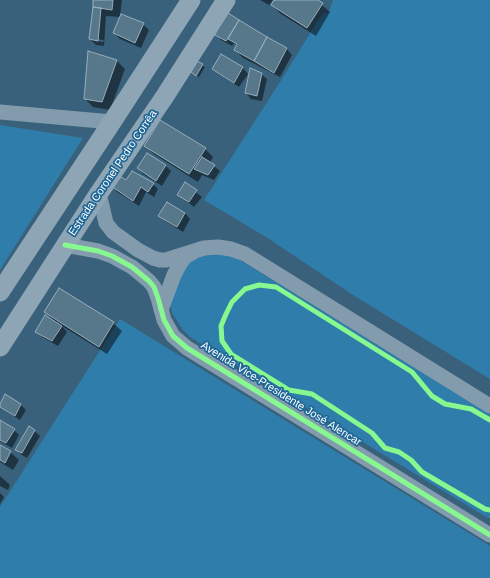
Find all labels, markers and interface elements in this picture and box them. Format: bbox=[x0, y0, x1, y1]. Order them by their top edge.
street label: Estrada Coronel Pedro Corrêa bbox=[66, 108, 160, 238]
street label: Avenida Vice-Presidente José Alencar bbox=[198, 339, 364, 449]

